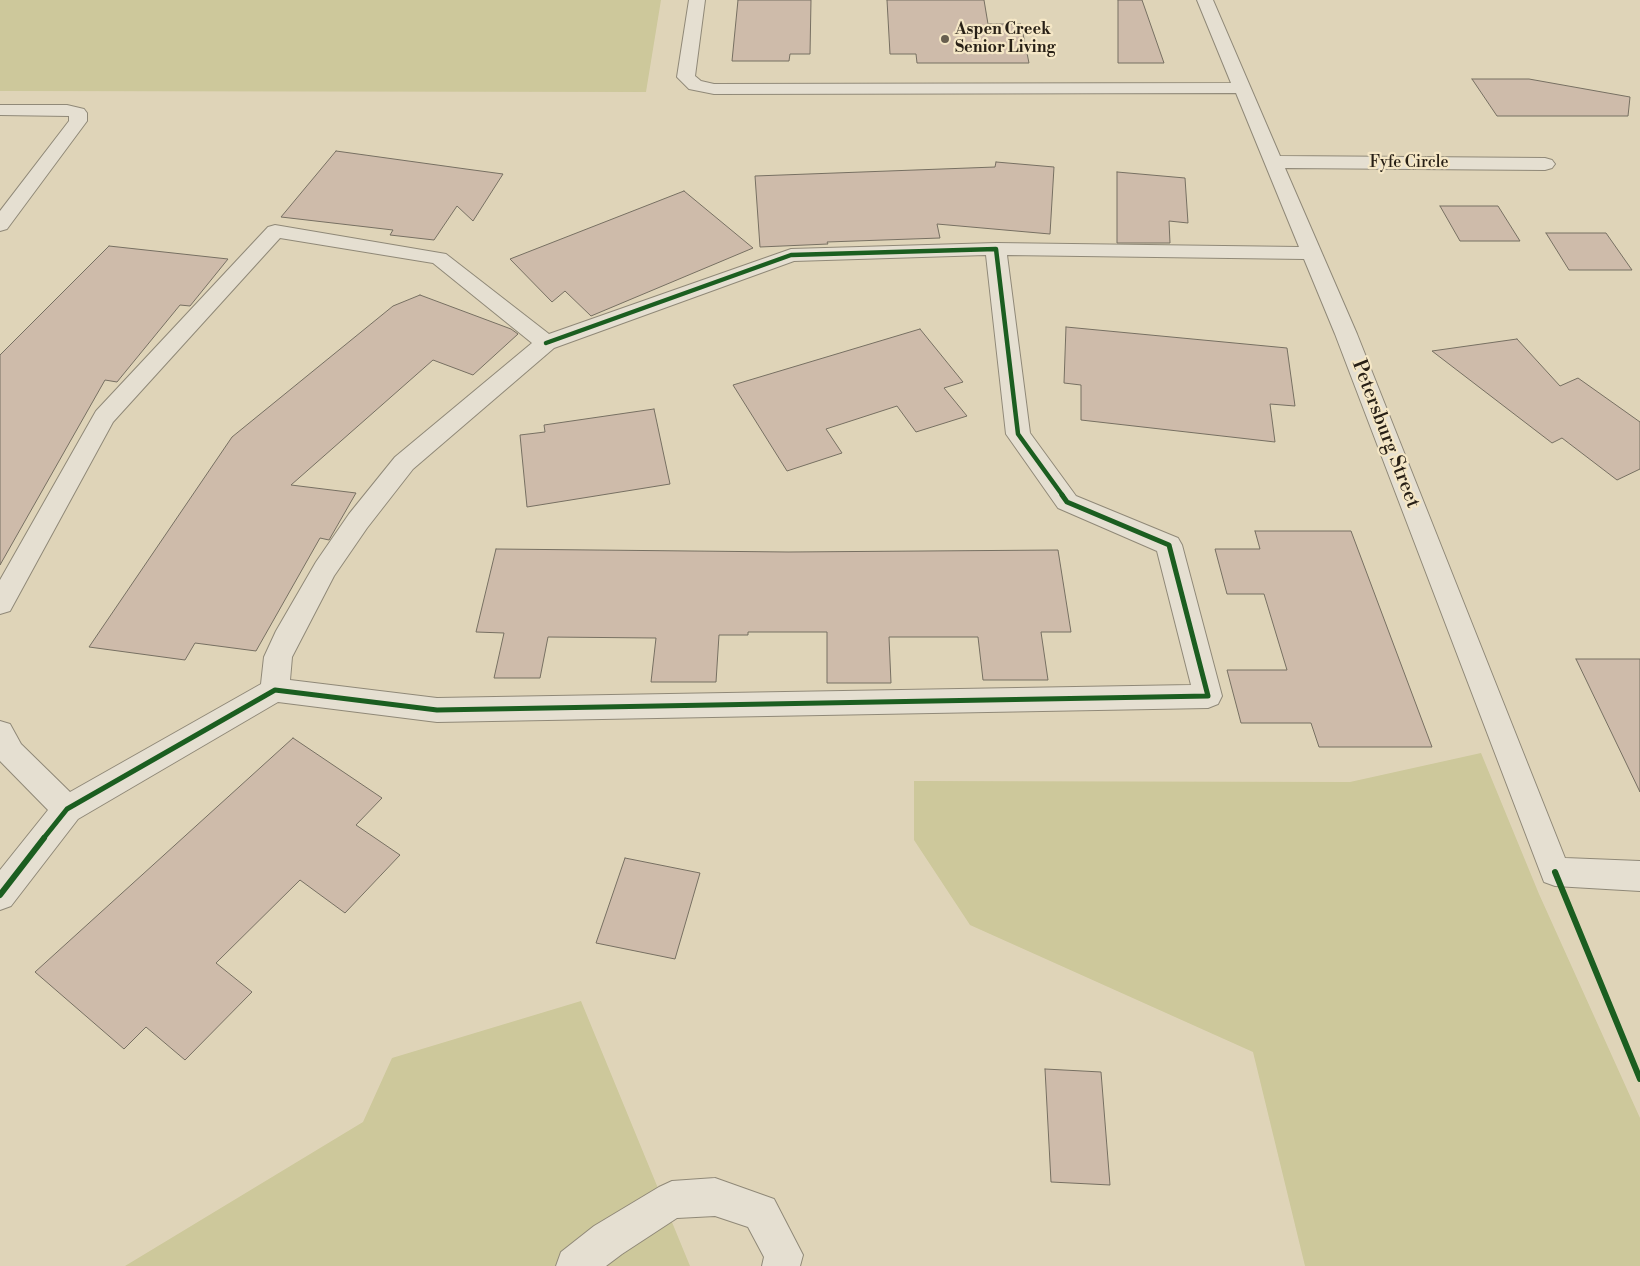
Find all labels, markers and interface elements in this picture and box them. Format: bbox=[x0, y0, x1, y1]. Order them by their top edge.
place label: Aspen Creek Senior Living bbox=[955, 20, 1056, 58]
marker: Aspen Creek Senior Living bbox=[939, 33, 951, 45]
street label: Fyfe Circle bbox=[1370, 153, 1448, 173]
street label: Petersburg Street bbox=[1346, 356, 1424, 512]

